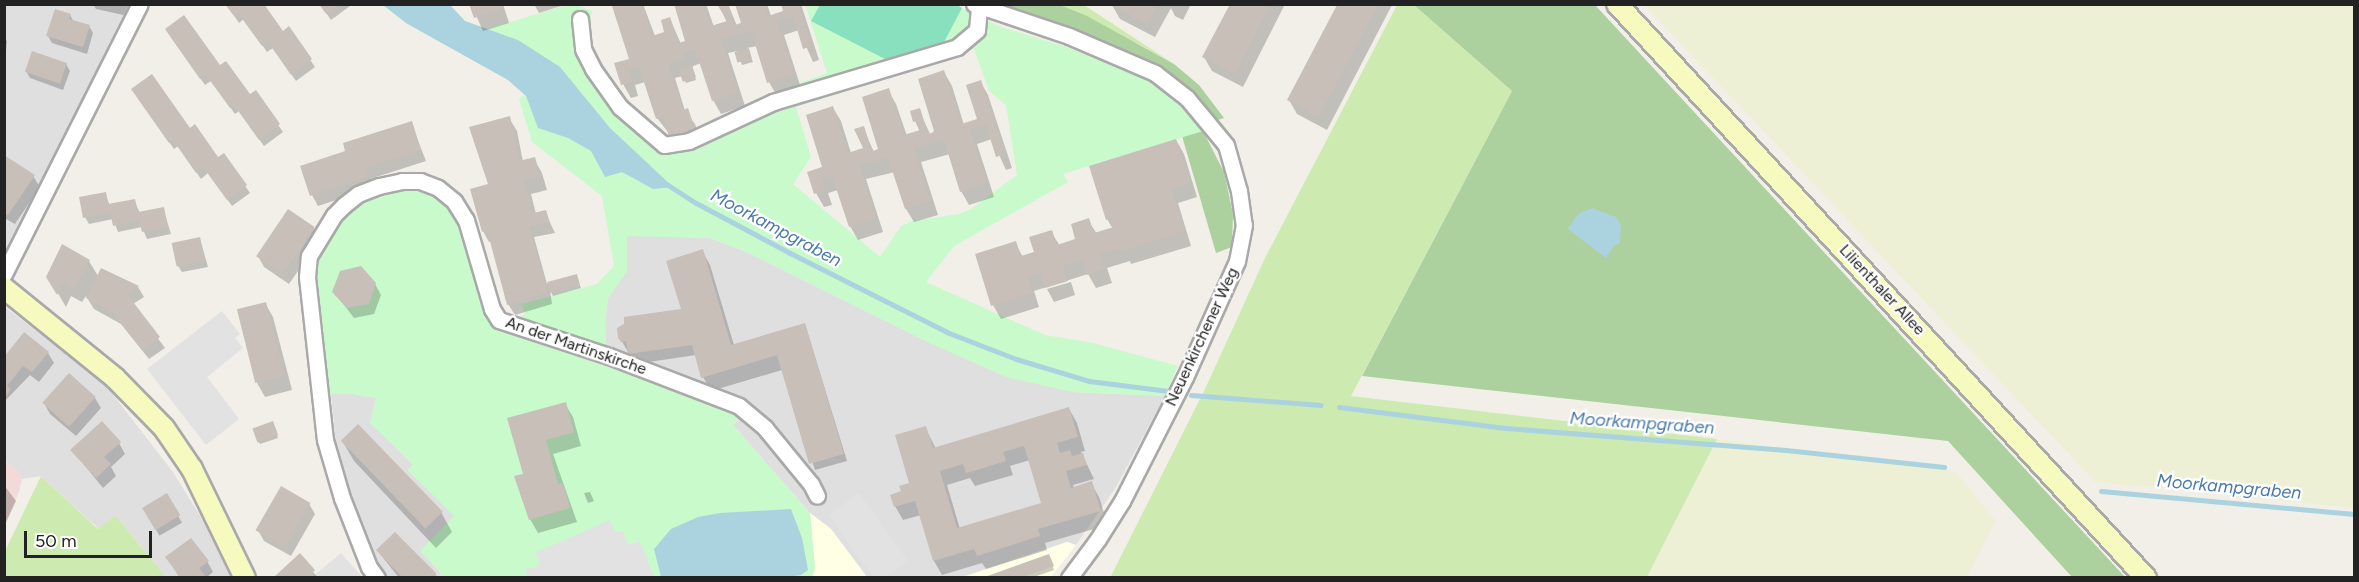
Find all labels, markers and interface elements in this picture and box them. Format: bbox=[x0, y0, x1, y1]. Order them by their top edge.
water label: Moorkampgraben bbox=[707, 184, 845, 272]
street label: Lilienthaler Allee bbox=[1835, 241, 1929, 339]
street label: Neuenkirchener Weg bbox=[1161, 265, 1243, 409]
street label: An der Martinskirche bbox=[503, 313, 649, 379]
water label: Moorkampgraben bbox=[1569, 407, 1715, 439]
water label: Moorkampgraben bbox=[2156, 470, 2302, 504]
scale bar bbox=[27, 519, 154, 557]
text: 50 m bbox=[35, 530, 77, 552]

